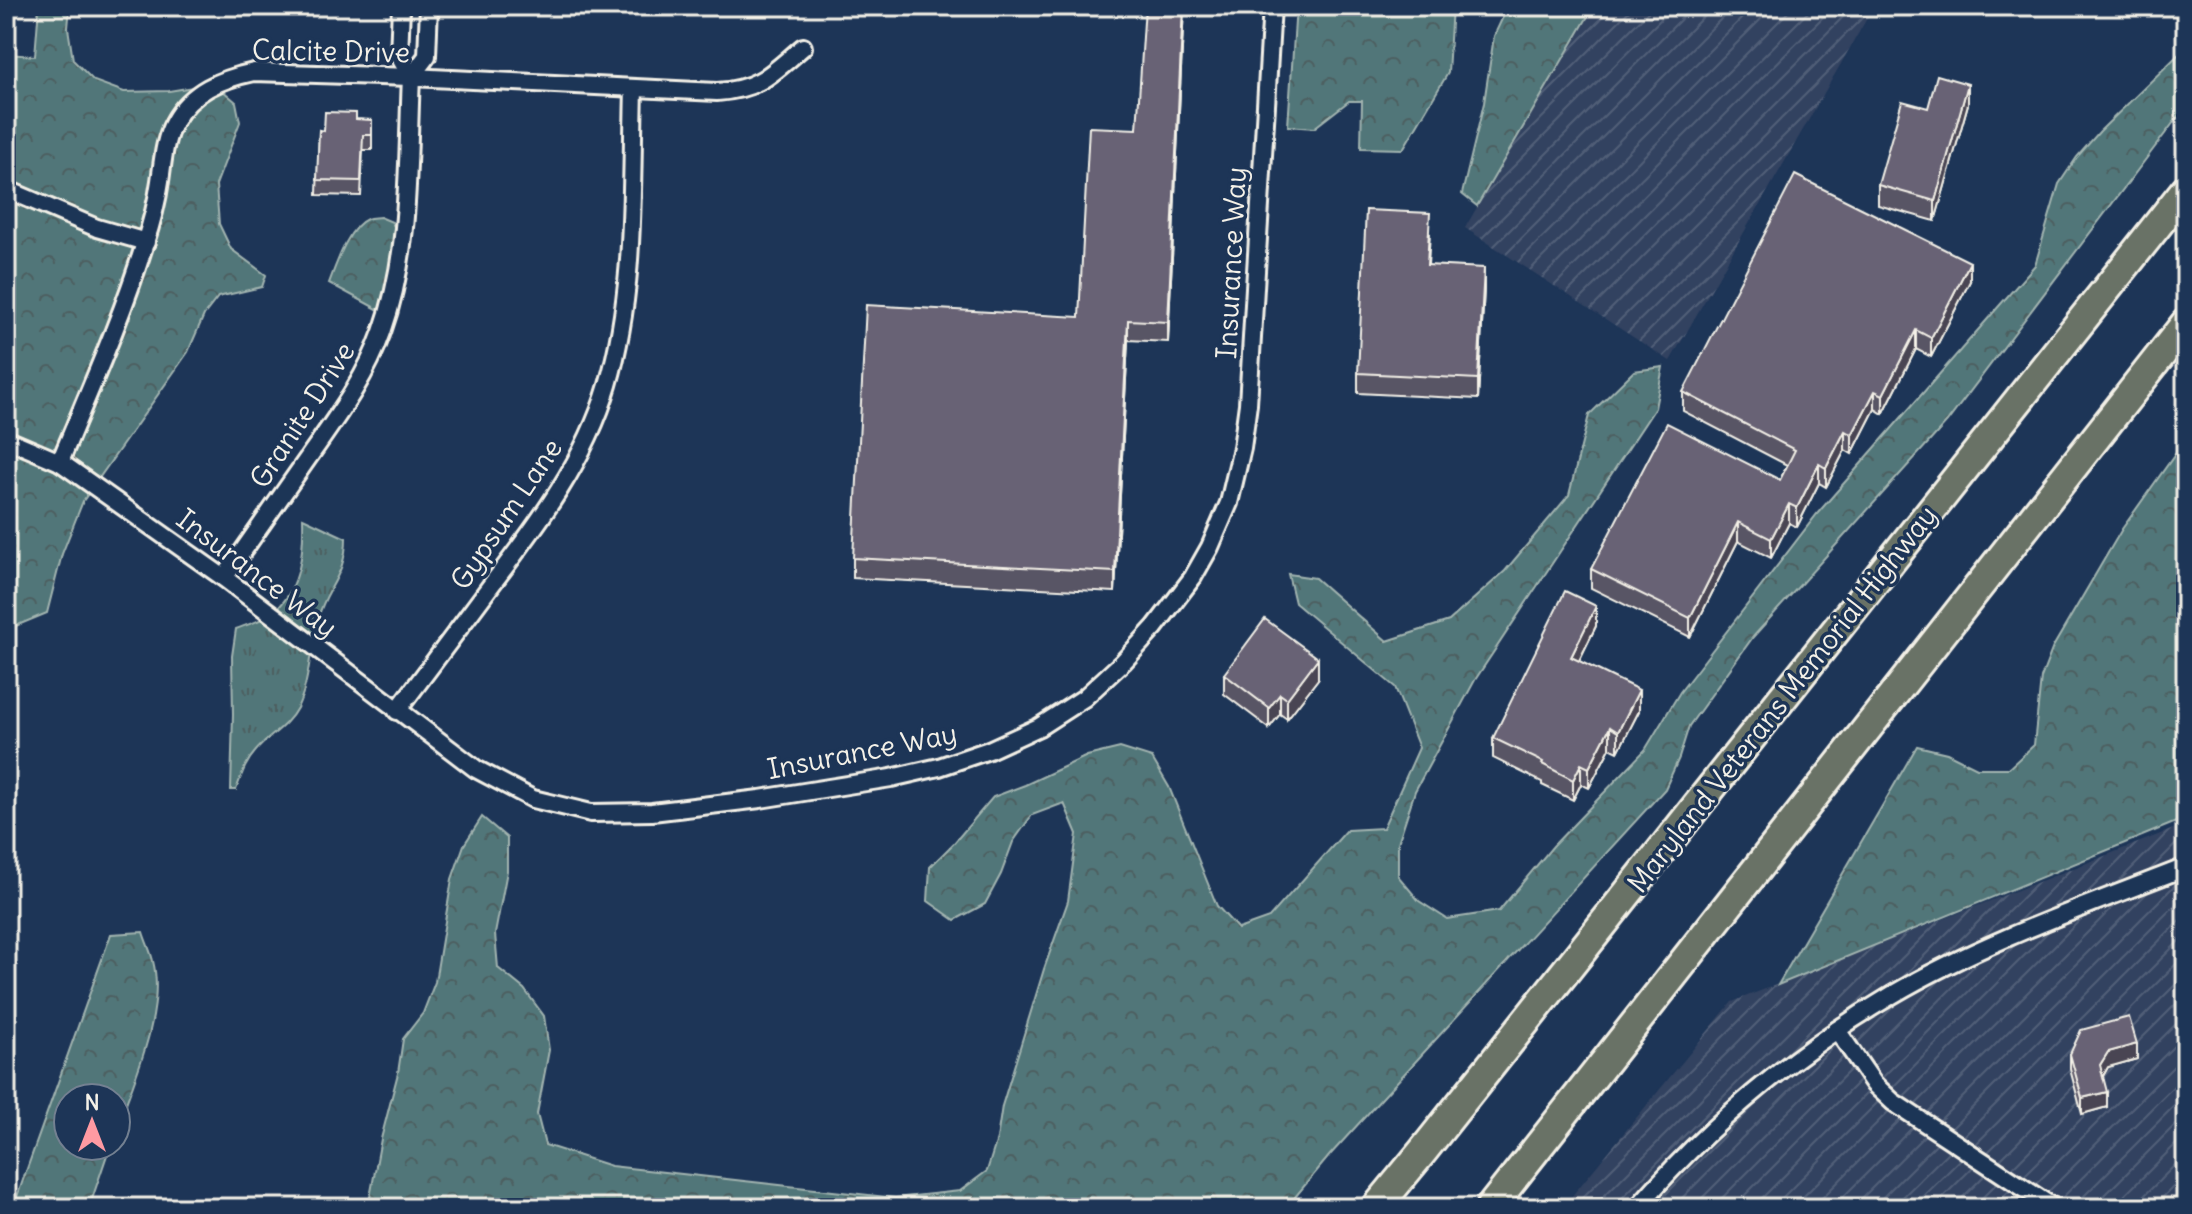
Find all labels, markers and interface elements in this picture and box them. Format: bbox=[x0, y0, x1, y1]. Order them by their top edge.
street label: Calcite Drive bbox=[252, 32, 410, 70]
street label: Insurance Way bbox=[1208, 166, 1254, 360]
street label: Granite Drive bbox=[241, 335, 363, 495]
street label: Gypsum Lane bbox=[442, 432, 570, 596]
street label: Maryland Veterans Memorial Highway bbox=[1619, 498, 1945, 900]
street label: Insurance Way bbox=[169, 501, 345, 645]
street label: Insurance Way bbox=[764, 715, 960, 787]
north arrow bbox=[52, 1082, 132, 1162]
text: N bbox=[84, 1088, 100, 1116]

